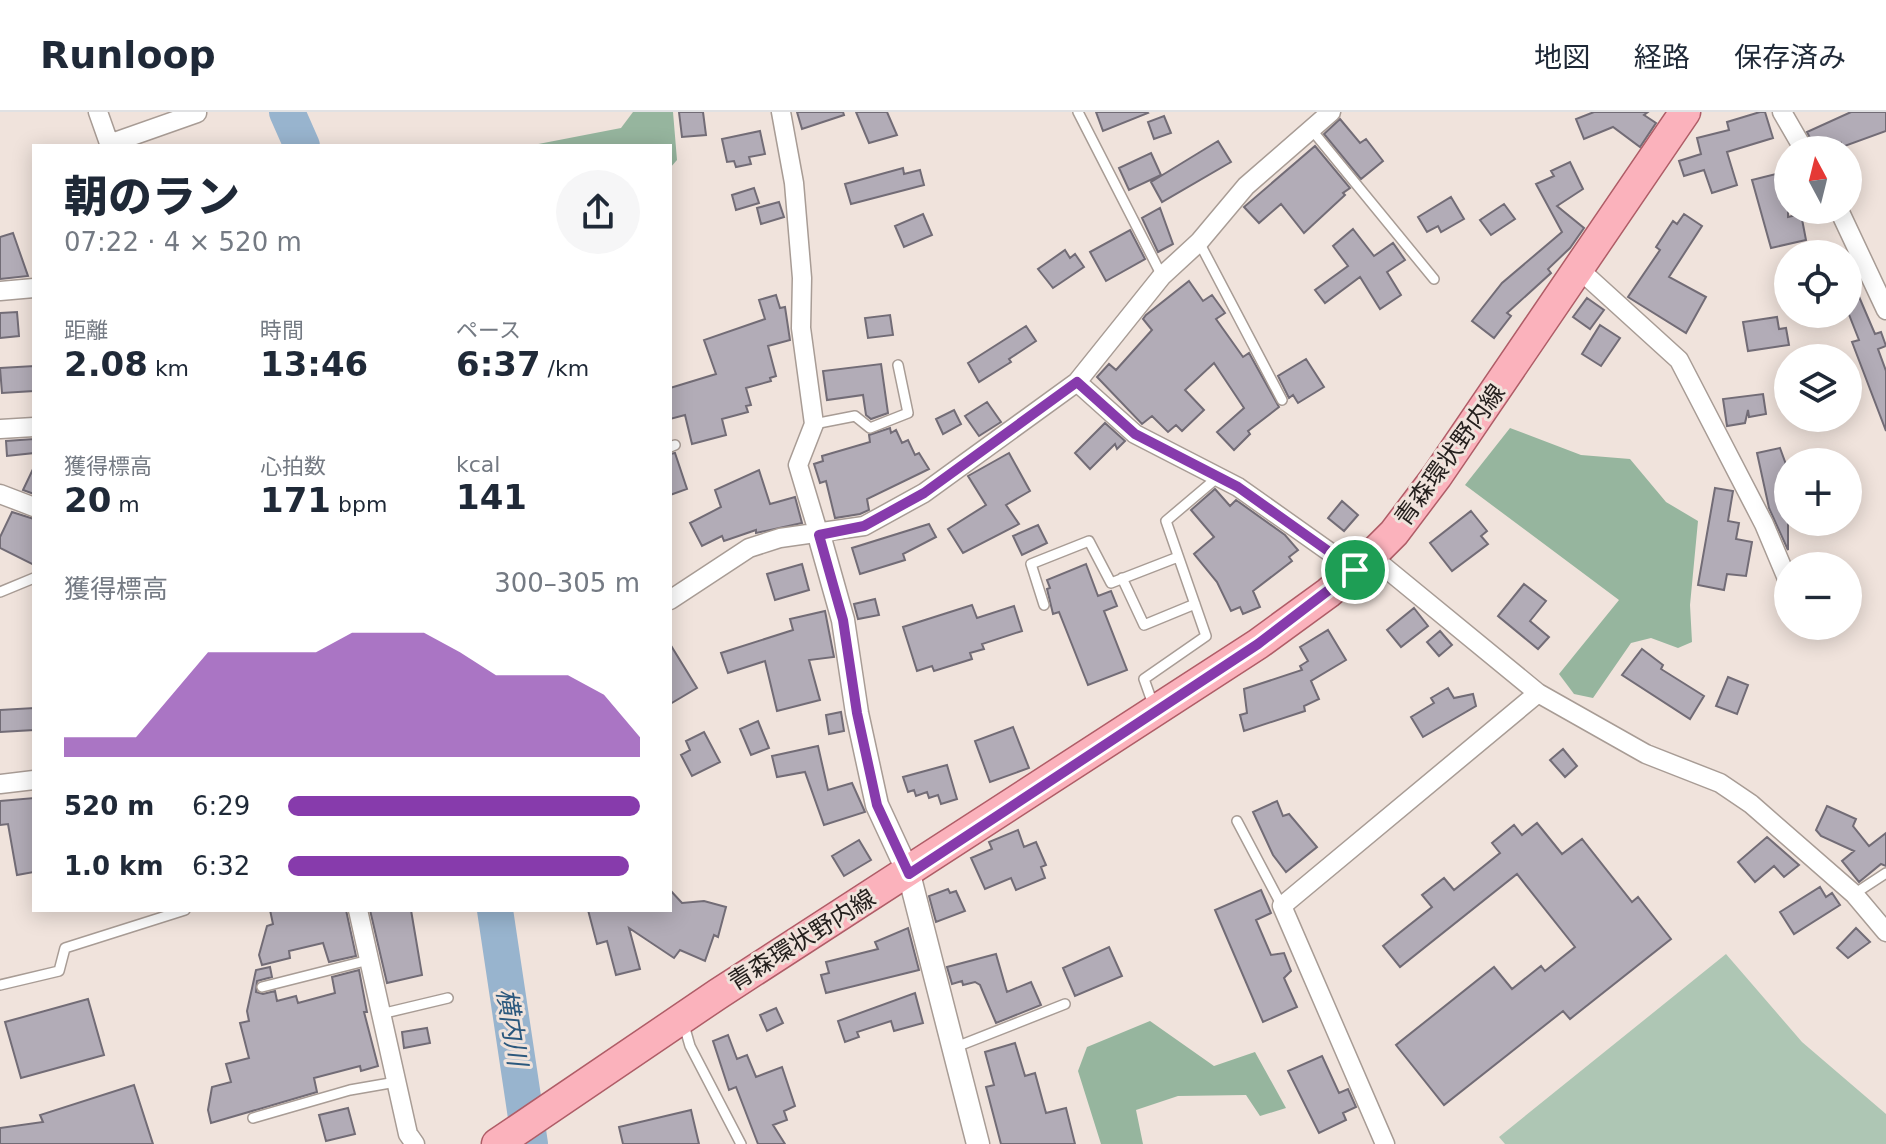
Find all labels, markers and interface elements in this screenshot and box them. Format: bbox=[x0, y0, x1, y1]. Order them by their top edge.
text: Runloop bbox=[40, 33, 216, 77]
text: 地図 bbox=[1534, 41, 1590, 74]
text: 経路 bbox=[1634, 41, 1690, 74]
text: 保存済み bbox=[1734, 41, 1846, 74]
north arrow bbox=[1774, 136, 1862, 224]
map controls bbox=[1774, 136, 1862, 640]
button: share bbox=[556, 170, 640, 254]
text: 朝のラン bbox=[64, 171, 240, 222]
text: 07:22 · 4 × 520 m bbox=[64, 227, 302, 257]
button: locate bbox=[1774, 240, 1862, 328]
text: 距離 bbox=[64, 318, 108, 343]
text: 時間 bbox=[260, 318, 304, 343]
text: ペース bbox=[456, 318, 521, 343]
text: 2.08 bbox=[64, 344, 148, 384]
text: 13:46 bbox=[260, 344, 368, 384]
text: 6:37 bbox=[456, 344, 541, 384]
button: layers bbox=[1774, 344, 1862, 432]
text: km bbox=[148, 356, 189, 381]
text: /km bbox=[541, 356, 589, 381]
street label: 青森環状野内線 bbox=[1389, 379, 1511, 531]
button: + bbox=[1774, 448, 1862, 536]
text: kcal bbox=[456, 452, 500, 477]
text: 獲得標高 bbox=[64, 454, 152, 479]
text: 心拍数 bbox=[260, 454, 326, 479]
text: 141 bbox=[456, 477, 527, 517]
text: 20 bbox=[64, 480, 111, 520]
text: 171 bbox=[260, 480, 331, 520]
text: m bbox=[111, 492, 140, 517]
text: bpm bbox=[331, 492, 387, 517]
pin bbox=[1321, 536, 1389, 604]
icon: arrive bbox=[1333, 548, 1377, 592]
button: − bbox=[1774, 552, 1862, 640]
text: 300–305 m bbox=[494, 568, 640, 598]
text: 獲得標高 bbox=[64, 574, 168, 604]
text: 520 m bbox=[64, 791, 154, 821]
text: 6:29 bbox=[192, 791, 250, 821]
text: 1.0 km bbox=[64, 851, 164, 881]
text: 6:32 bbox=[192, 851, 250, 881]
street label: 青森環状野内線 bbox=[723, 884, 881, 996]
water label: 横内川 bbox=[491, 986, 533, 1071]

